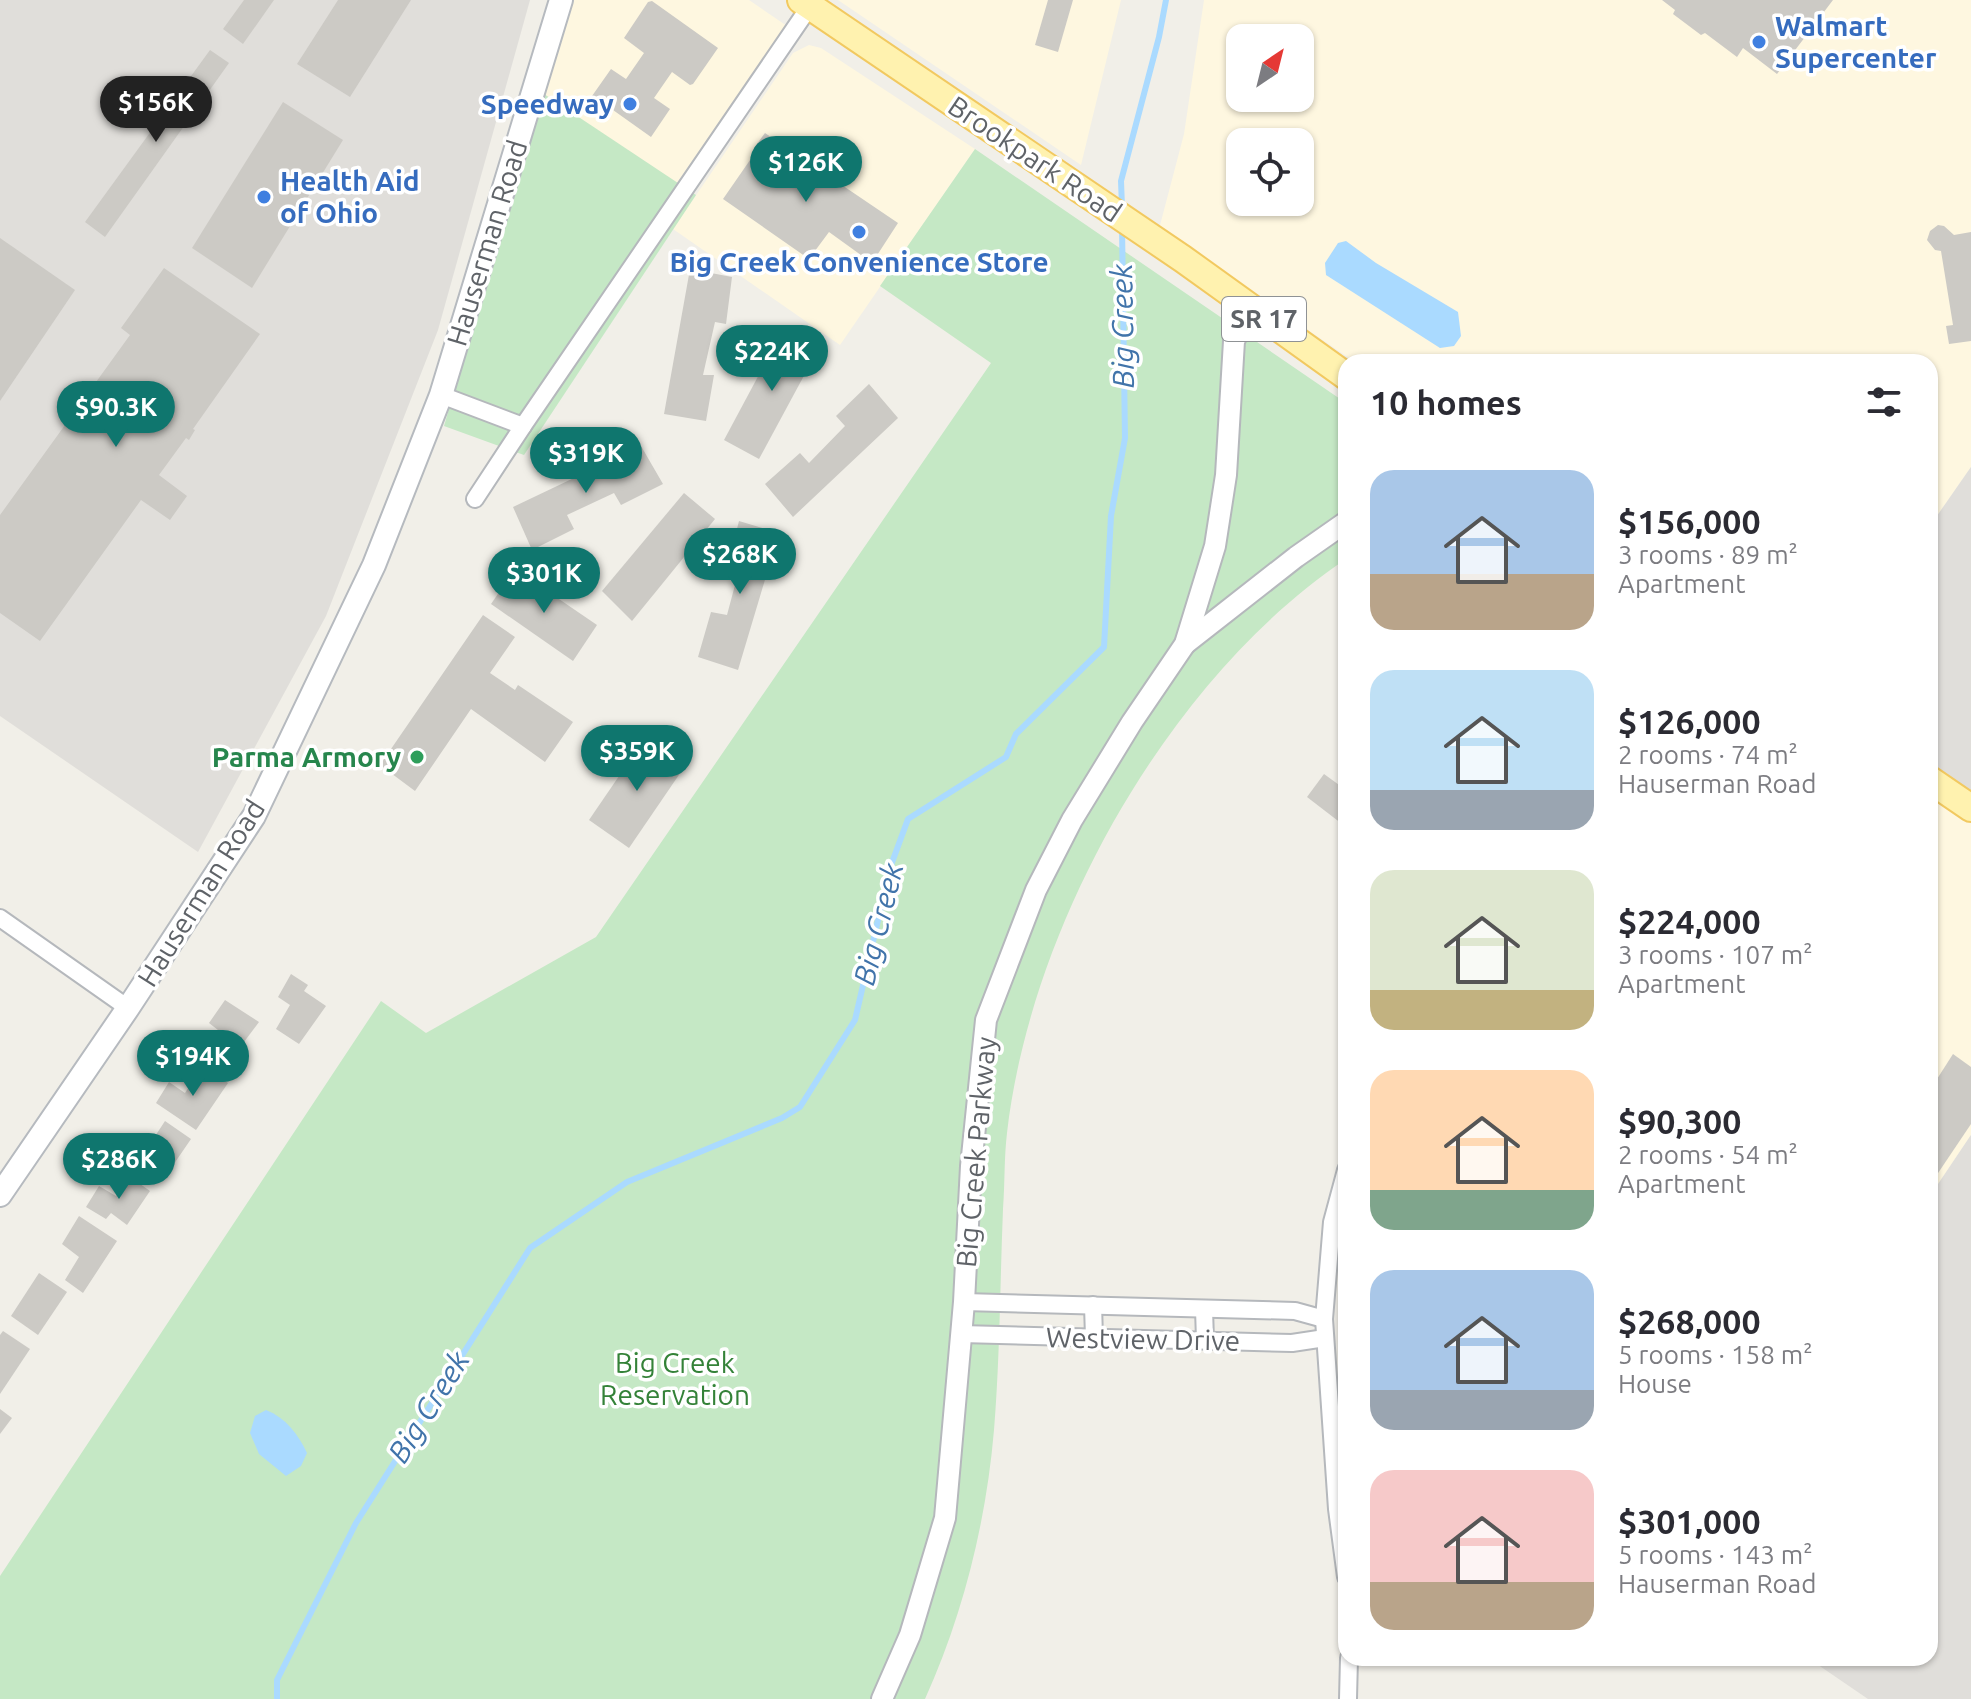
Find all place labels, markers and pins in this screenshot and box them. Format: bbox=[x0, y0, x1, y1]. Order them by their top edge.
place label: Walmart Supercenter bbox=[1775, 10, 1937, 73]
marker: Walmart Supercenter bbox=[1750, 33, 1768, 51]
pin: $156K bbox=[100, 76, 212, 144]
place label: Speedway bbox=[481, 88, 614, 119]
marker: Speedway bbox=[621, 95, 639, 113]
pin: $126K bbox=[750, 136, 862, 204]
place label: Health Aid of Ohio bbox=[280, 165, 419, 228]
marker: Health Aid of Ohio bbox=[255, 188, 273, 206]
marker: Big Creek Convenience Store bbox=[850, 223, 868, 241]
place label: Big Creek Convenience Store bbox=[669, 246, 1049, 277]
pin: $224K bbox=[716, 325, 828, 393]
pin: $90.3K bbox=[51, 381, 181, 449]
pin: $319K bbox=[530, 427, 642, 495]
pin: $268K bbox=[684, 528, 796, 596]
pin: $301K bbox=[488, 547, 600, 615]
pin: $359K bbox=[581, 725, 693, 793]
place label: Parma Armory bbox=[212, 741, 401, 772]
marker: Parma Armory bbox=[408, 748, 426, 766]
pin: $194K bbox=[137, 1030, 249, 1098]
pin: $286K bbox=[63, 1133, 175, 1201]

